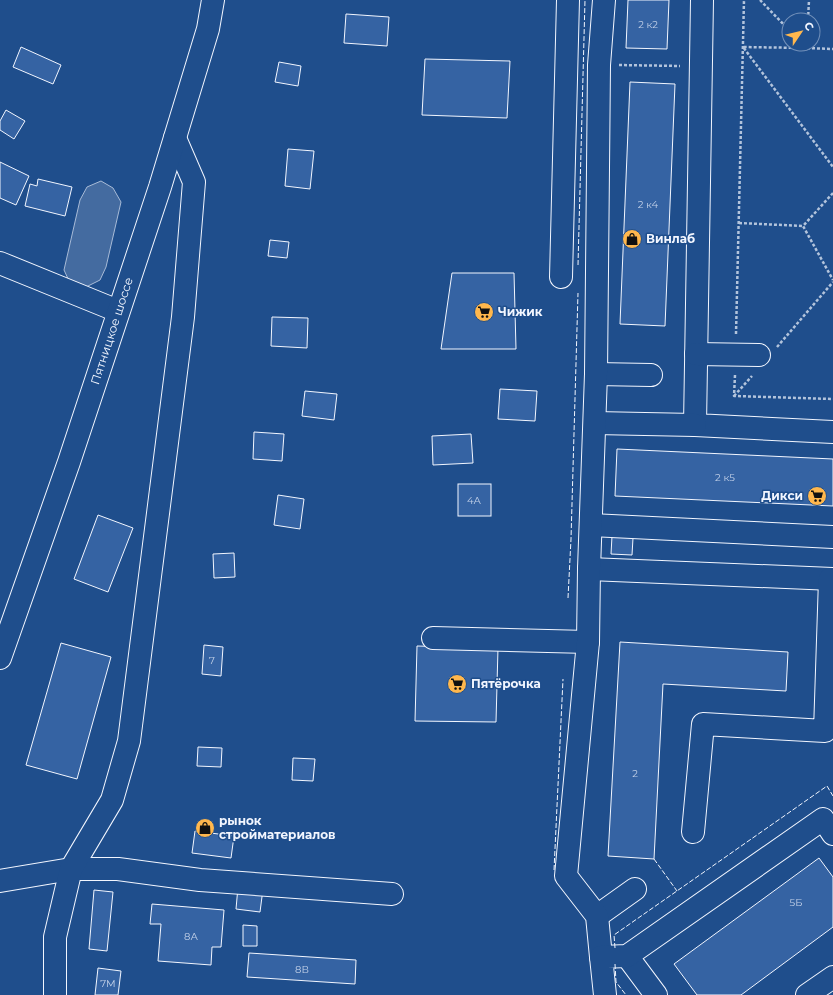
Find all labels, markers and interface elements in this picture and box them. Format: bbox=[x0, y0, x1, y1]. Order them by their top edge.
north arrow bbox=[781, 12, 821, 52]
house number: 2 к2 bbox=[638, 18, 658, 31]
text: С bbox=[801, 19, 817, 34]
house number: 2 к4 bbox=[638, 198, 659, 211]
shop icon: Винлаб bbox=[621, 228, 643, 250]
place label: Винлаб bbox=[646, 231, 695, 246]
street label: Пятницкое шоссе bbox=[87, 275, 136, 386]
supermarket icon: Чижик bbox=[473, 301, 495, 323]
place label: Чижик bbox=[498, 304, 543, 319]
house number: 2 к5 bbox=[715, 471, 735, 484]
supermarket icon: Дикси bbox=[806, 485, 828, 507]
place label: Дикси bbox=[761, 488, 803, 503]
house number: 4А bbox=[467, 494, 482, 507]
house number: 7 bbox=[209, 654, 215, 667]
supermarket icon: Пятёрочка bbox=[446, 673, 468, 695]
place label: Пятёрочка bbox=[471, 676, 541, 691]
house number: 2 bbox=[632, 767, 638, 780]
place label: рынок стройматериалов bbox=[219, 813, 336, 842]
shop icon: рынок стройматериалов bbox=[194, 817, 216, 839]
house number: 5Б bbox=[790, 896, 802, 909]
house number: 8А bbox=[184, 930, 198, 943]
house number: 8В bbox=[295, 963, 309, 976]
house number: 7М bbox=[100, 977, 116, 990]

